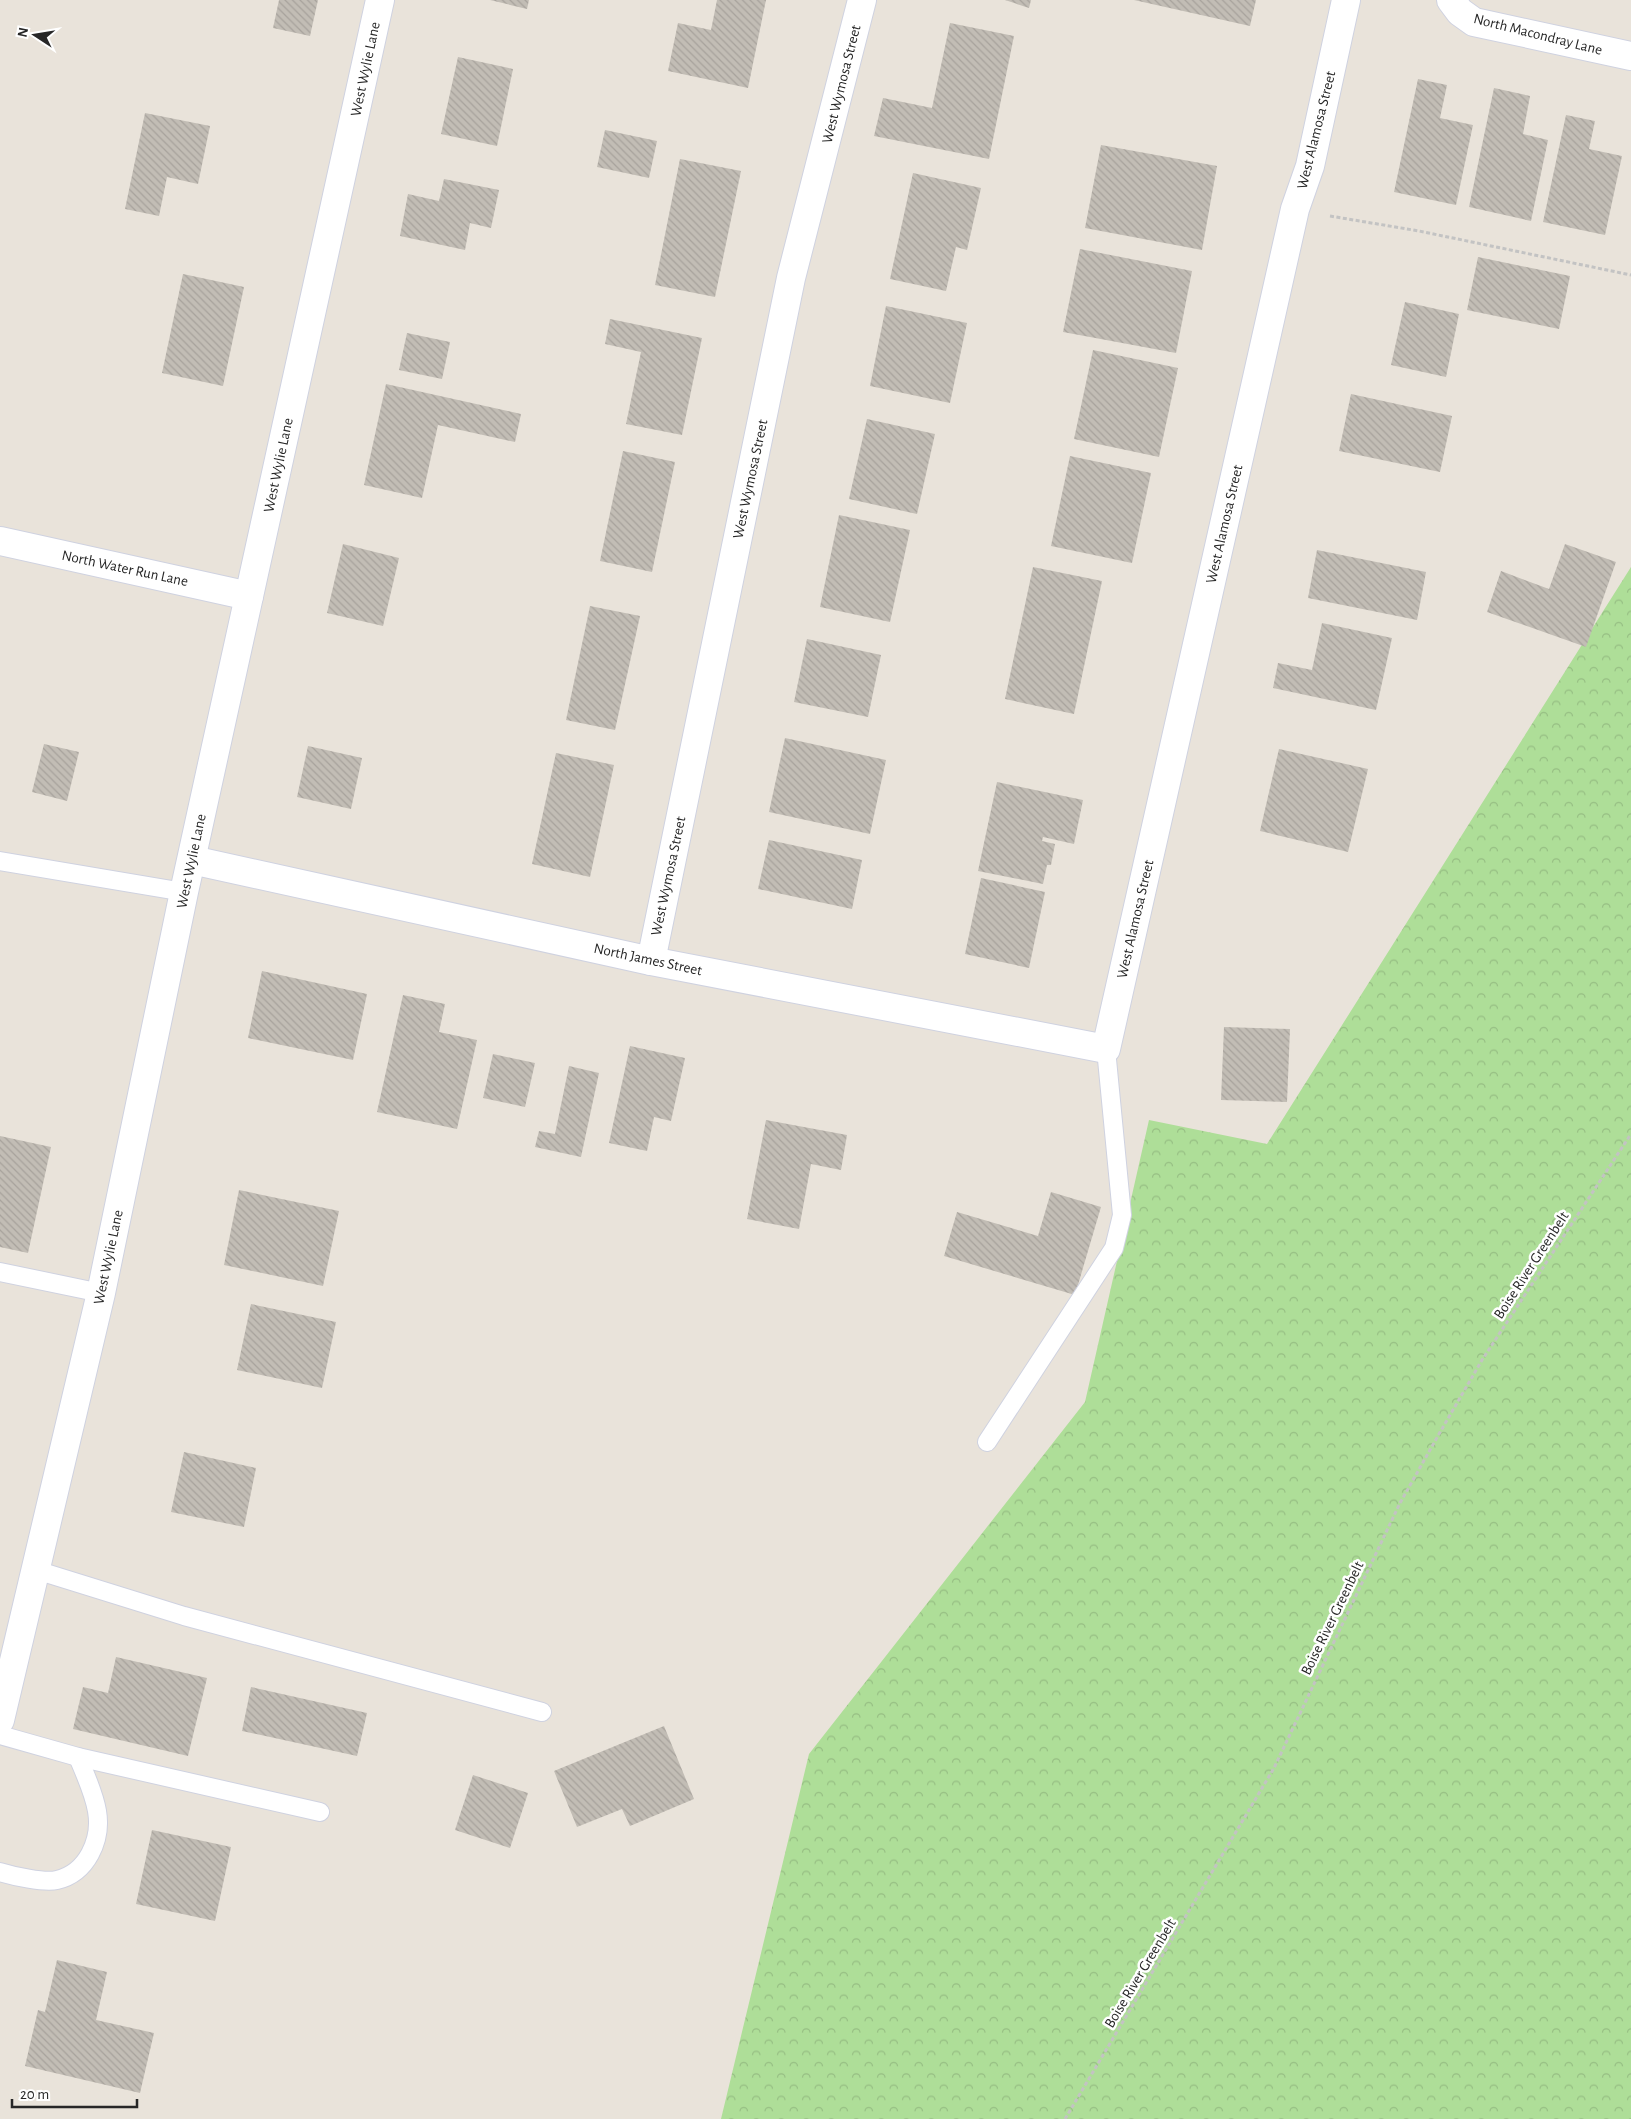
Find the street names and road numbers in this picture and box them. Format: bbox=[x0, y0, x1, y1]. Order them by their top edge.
street label: North Macondray Lane bbox=[1472, 11, 1604, 58]
street label: West Wylie Lane bbox=[348, 20, 383, 118]
street label: West Wymosa Street bbox=[820, 23, 864, 145]
street label: West Alamosa Street bbox=[1295, 69, 1338, 191]
street label: West Wylie Lane bbox=[261, 416, 296, 514]
street label: West Wymosa Street bbox=[731, 418, 771, 540]
street label: West Alamosa Street bbox=[1204, 463, 1245, 585]
street label: North Water Run Lane bbox=[60, 548, 190, 589]
street label: West Wylie Lane bbox=[174, 812, 209, 910]
street label: West Wymosa Street bbox=[649, 815, 689, 937]
street label: West Alamosa Street bbox=[1115, 858, 1156, 980]
street label: North James Street bbox=[592, 941, 704, 978]
street label: West Wylie Lane bbox=[91, 1208, 126, 1306]
street label: Boise River Greenbelt bbox=[1491, 1209, 1572, 1322]
street label: Boise River Greenbelt bbox=[1298, 1559, 1367, 1677]
street label: Boise River Greenbelt bbox=[1102, 1916, 1179, 2030]

